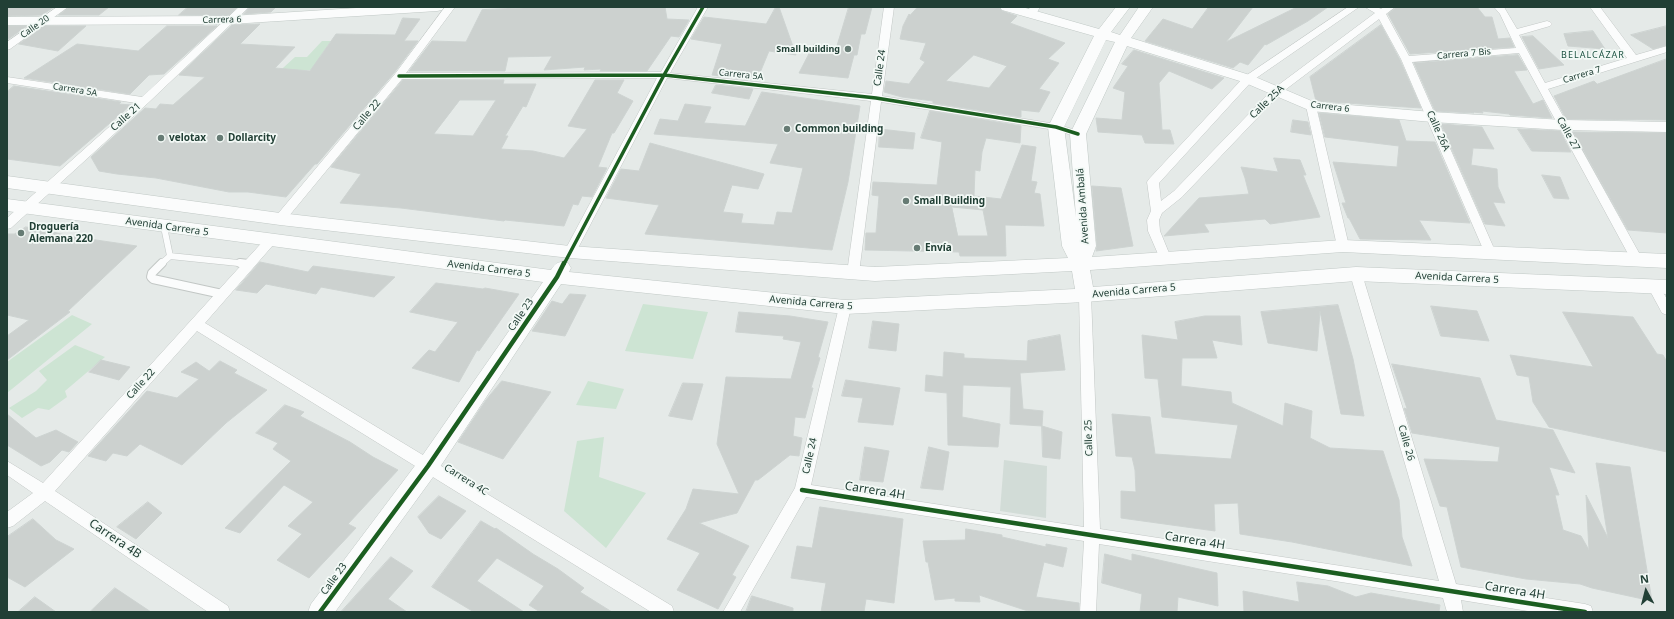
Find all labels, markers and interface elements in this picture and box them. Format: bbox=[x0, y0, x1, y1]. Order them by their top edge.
street label: Calle 20 bbox=[18, 13, 52, 41]
street label: Carrera 6 bbox=[202, 14, 242, 26]
place label: Small building bbox=[776, 44, 840, 54]
marker: Small building bbox=[843, 44, 853, 54]
street label: Carrera 7 Bis bbox=[1437, 46, 1491, 62]
street label: Calle 24 bbox=[871, 49, 889, 87]
district label: BELALCÁZAR bbox=[1561, 50, 1625, 60]
street label: Carrera 7 bbox=[1562, 64, 1602, 86]
street label: Carrera 5A bbox=[718, 67, 764, 83]
street label: Carrera 5A bbox=[52, 81, 98, 99]
street label: Calle 25A bbox=[1247, 83, 1287, 121]
street label: Calle 22 bbox=[351, 97, 383, 133]
street label: Carrera 6 bbox=[1310, 99, 1350, 115]
street label: Calle 21 bbox=[108, 100, 144, 134]
street label: Calle 26A bbox=[1424, 109, 1452, 153]
street label: Calle 27 bbox=[1554, 115, 1582, 153]
place label: Common building bbox=[795, 123, 883, 135]
marker: Common building bbox=[782, 124, 792, 134]
place label: velotax bbox=[169, 132, 206, 144]
place label: Dollarcity bbox=[228, 132, 276, 144]
marker: velotax bbox=[156, 133, 166, 143]
marker: Dollarcity bbox=[215, 133, 225, 143]
street label: Avenida Ambalá bbox=[1074, 168, 1092, 244]
place label: Small Building bbox=[914, 195, 985, 207]
marker: Small Building bbox=[901, 196, 911, 206]
street label: Avenida Carrera 5 bbox=[125, 215, 209, 239]
place label: Droguería Alemana 220 bbox=[29, 221, 93, 244]
marker: Droguería Alemana 220 bbox=[16, 228, 26, 238]
place label: Envía bbox=[925, 242, 952, 254]
marker: Envía bbox=[912, 243, 922, 253]
street label: Avenida Carrera 5 bbox=[447, 258, 531, 280]
street label: Avenida Carrera 5 bbox=[1415, 270, 1499, 286]
street label: Avenida Carrera 5 bbox=[1092, 281, 1176, 301]
street label: Avenida Carrera 5 bbox=[769, 293, 853, 313]
street label: Calle 23 bbox=[506, 296, 536, 334]
street label: Calle 22 bbox=[124, 366, 158, 402]
street label: Calle 25 bbox=[1082, 419, 1096, 457]
street label: Calle 26 bbox=[1395, 424, 1417, 462]
street label: Calle 24 bbox=[800, 437, 820, 475]
street label: Carrera 4C bbox=[442, 462, 490, 498]
street label: Carrera 4H bbox=[844, 479, 906, 503]
street label: Carrera 4B bbox=[86, 516, 144, 562]
street label: Carrera 4H bbox=[1164, 529, 1226, 553]
street label: Calle 23 bbox=[318, 561, 350, 597]
north arrow bbox=[1626, 571, 1666, 611]
text: N bbox=[1639, 571, 1650, 587]
street label: Carrera 4H bbox=[1484, 579, 1546, 603]

